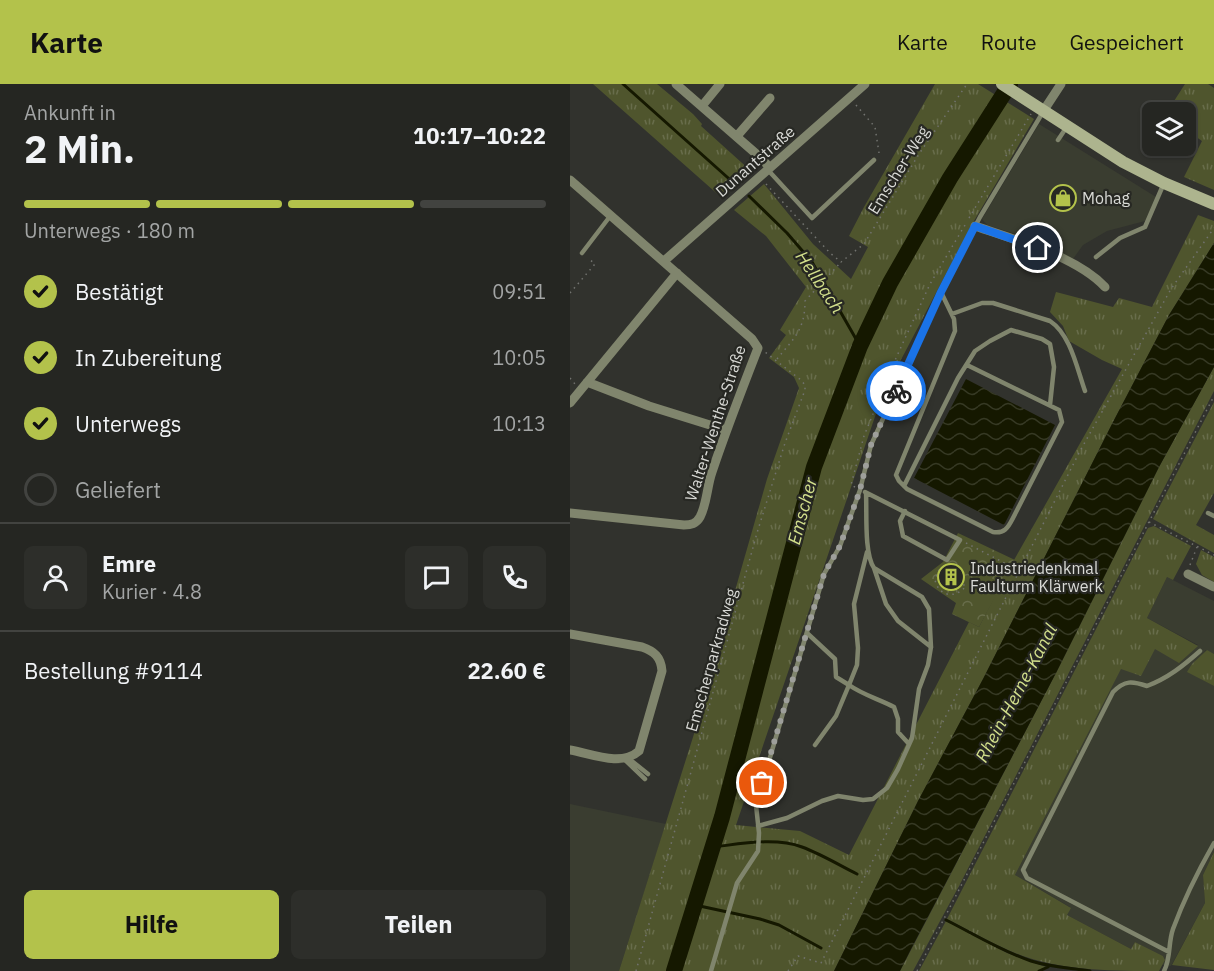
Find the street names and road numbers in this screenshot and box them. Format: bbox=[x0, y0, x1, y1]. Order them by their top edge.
street label: Dunantstraße bbox=[711, 121, 799, 201]
street label: Emscher-Weg bbox=[863, 122, 933, 218]
street label: Walter-Wenthe-Straße bbox=[680, 342, 750, 504]
street label: Emscherparkradweg bbox=[681, 586, 741, 734]

